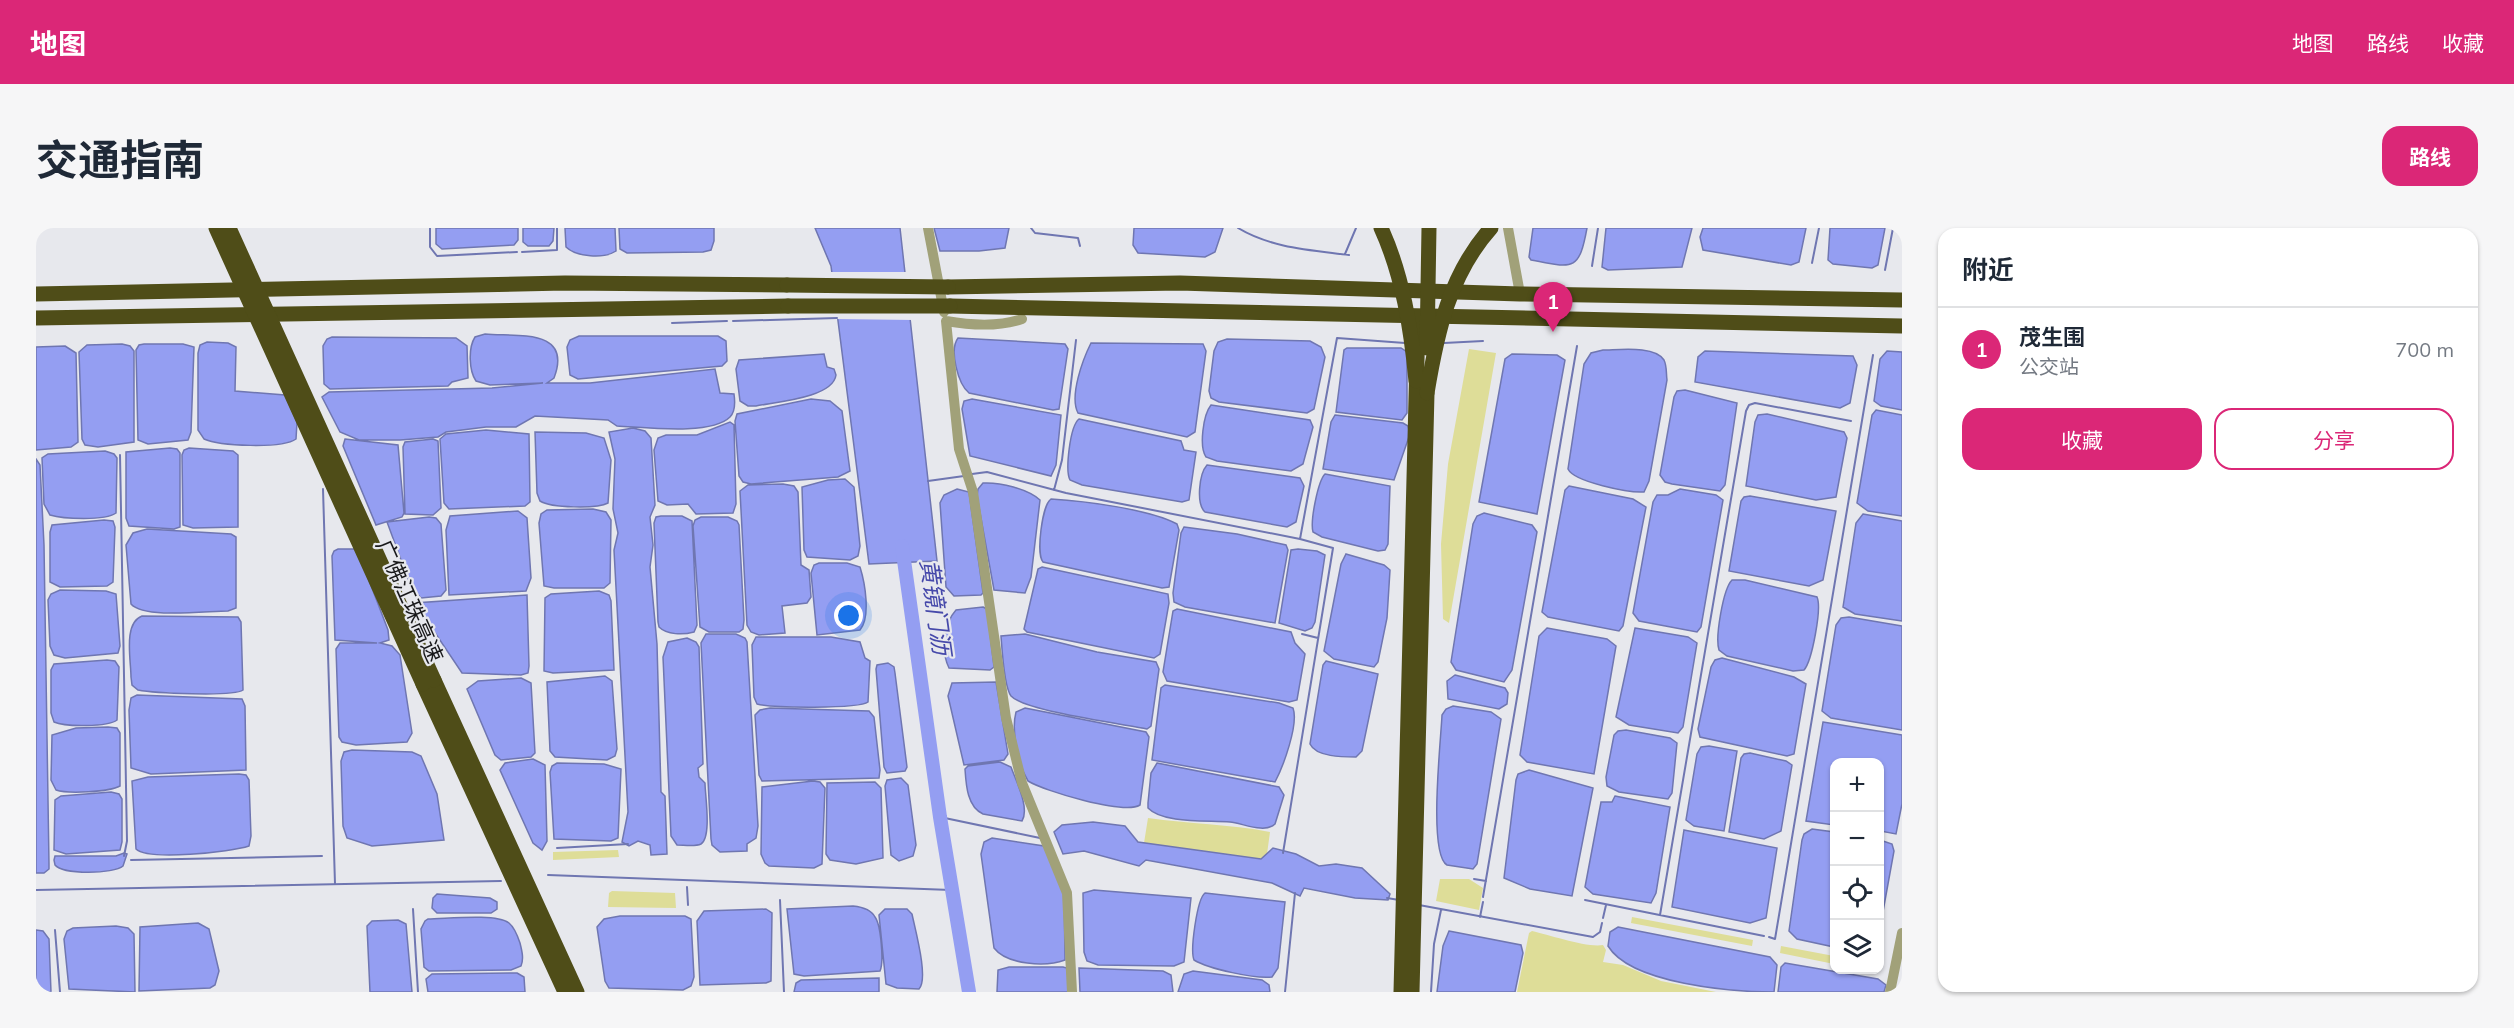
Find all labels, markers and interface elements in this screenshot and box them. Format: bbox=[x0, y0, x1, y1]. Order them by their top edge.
text: 地图 bbox=[30, 26, 86, 61]
text: 地图 bbox=[2292, 30, 2334, 56]
text: 路线 bbox=[2367, 30, 2409, 56]
text: 收藏 bbox=[2442, 30, 2484, 56]
button: 路线 bbox=[2382, 126, 2478, 186]
text: 交通指南 bbox=[36, 133, 204, 186]
text: 附近 bbox=[1962, 253, 2014, 286]
pin: 1 bbox=[1534, 282, 1573, 332]
text: 茂生围 bbox=[2019, 323, 2085, 351]
text: 1 bbox=[1976, 337, 1988, 362]
text: 700 m bbox=[2395, 337, 2454, 362]
text: 公交站 bbox=[2019, 354, 2079, 379]
button: 收藏 bbox=[1962, 408, 2202, 470]
button: 分享 bbox=[2214, 408, 2454, 470]
street label: 广佛江珠高速 bbox=[370, 535, 450, 667]
water label: 黄镜门沥 bbox=[914, 557, 958, 660]
your location bbox=[834, 601, 863, 630]
map controls bbox=[1830, 758, 1884, 974]
button: + bbox=[1830, 758, 1884, 812]
button: − bbox=[1830, 812, 1884, 866]
button: locate bbox=[1830, 866, 1884, 920]
button: layers bbox=[1830, 920, 1884, 974]

